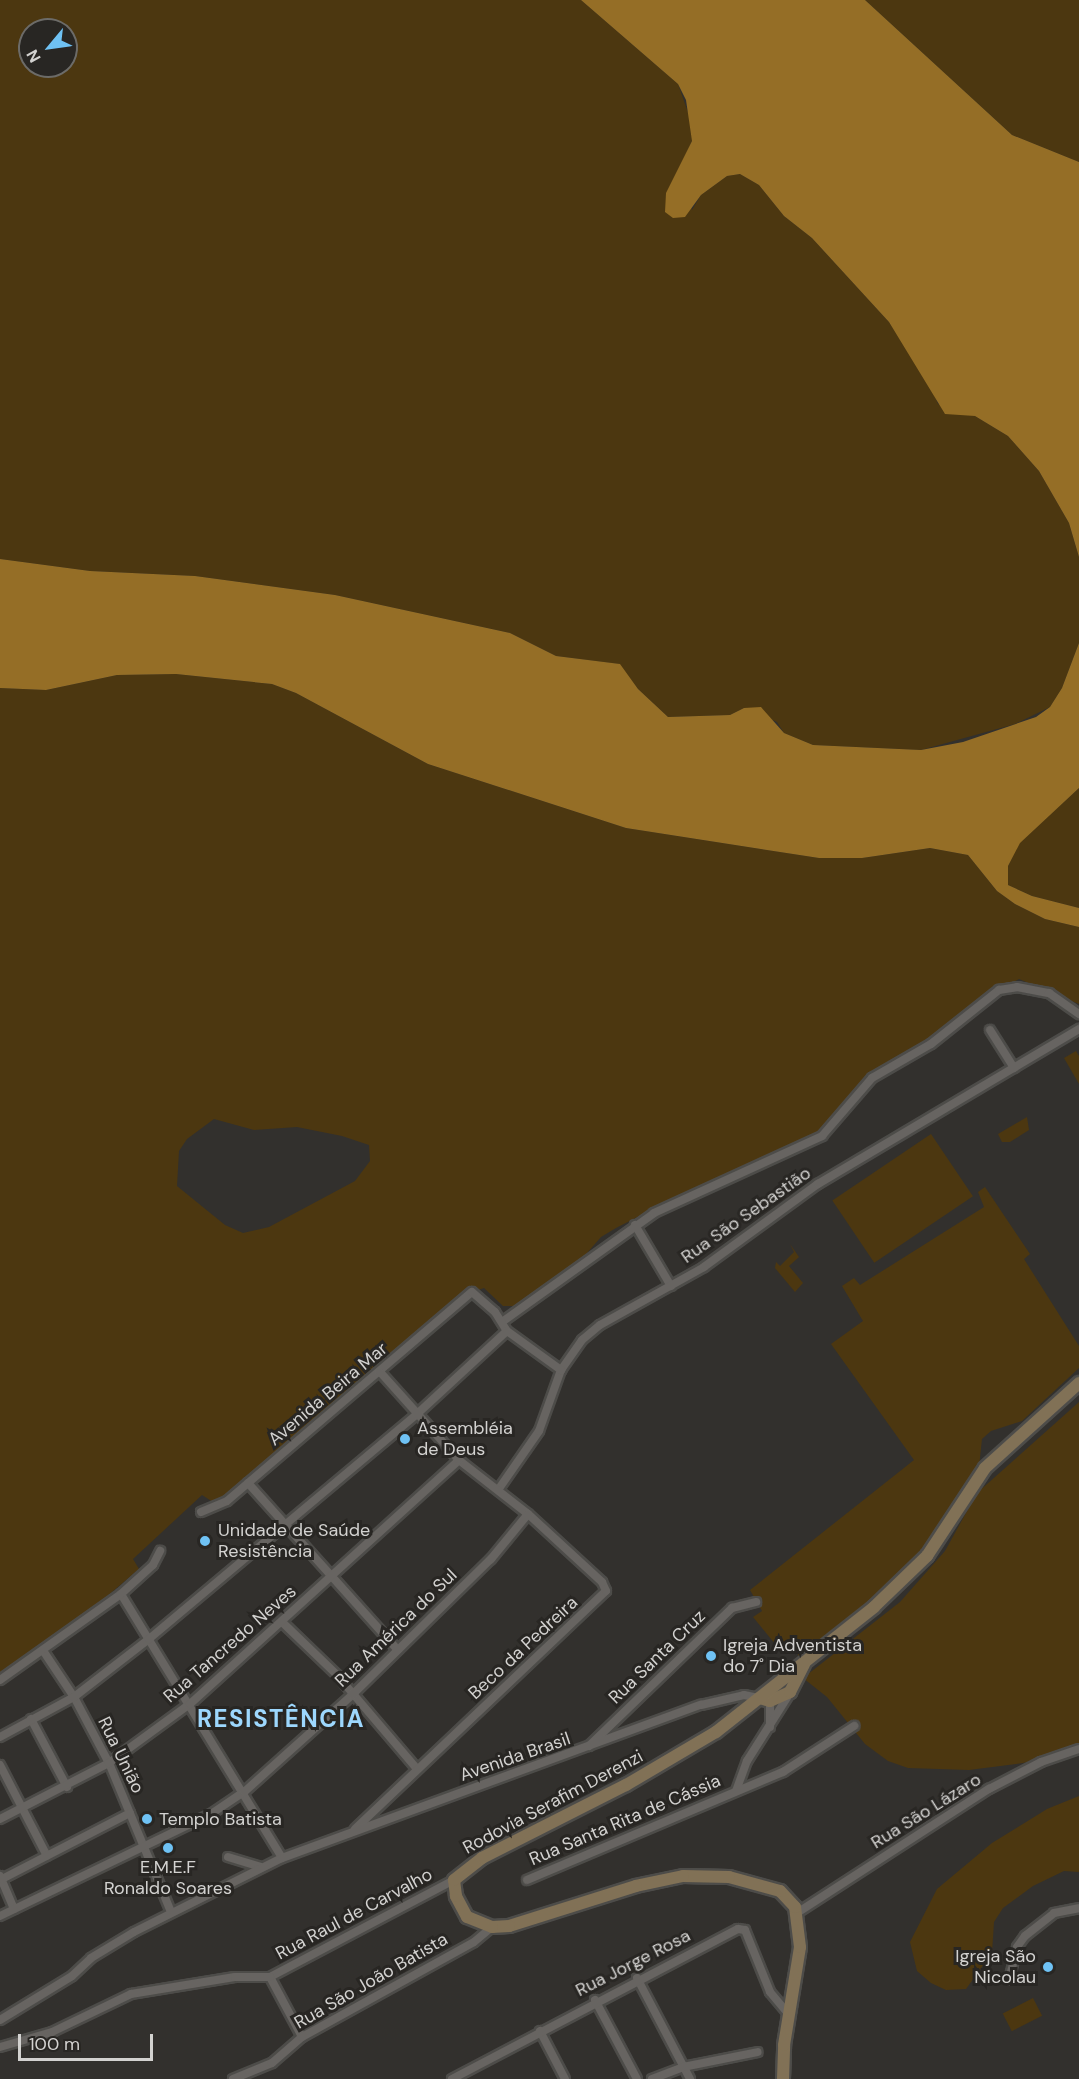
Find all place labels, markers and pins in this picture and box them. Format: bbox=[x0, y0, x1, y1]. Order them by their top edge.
place label: Assembléia de Deus bbox=[417, 1418, 513, 1460]
marker: Assembléia de Deus bbox=[398, 1432, 412, 1446]
place label: Unidade de Saúde Resistência bbox=[218, 1520, 370, 1562]
marker: Unidade de Saúde Resistência bbox=[196, 1532, 214, 1550]
place label: Igreja Adventista do 7˚ Dia bbox=[723, 1635, 862, 1678]
marker: Igreja Adventista do 7˚ Dia bbox=[704, 1649, 718, 1663]
place label: Templo Batista bbox=[159, 1808, 282, 1830]
marker: Templo Batista bbox=[140, 1812, 154, 1826]
marker: E.M.E.F Ronaldo Soares bbox=[161, 1841, 175, 1855]
place label: E.M.E.F Ronaldo Soares bbox=[104, 1857, 232, 1900]
place label: Igreja São Nicolau bbox=[955, 1946, 1036, 1988]
marker: Igreja São Nicolau bbox=[1041, 1960, 1055, 1974]

